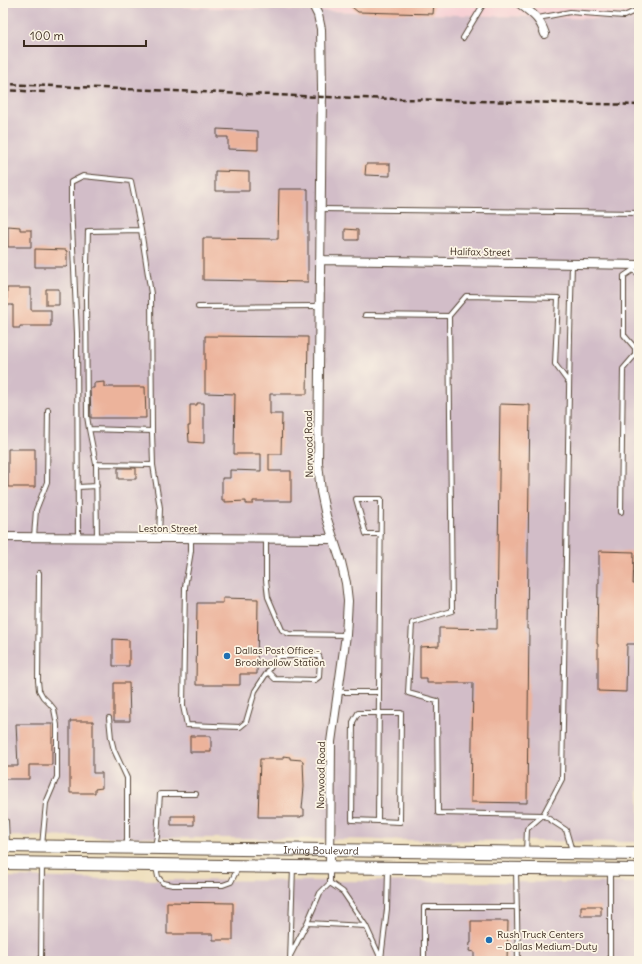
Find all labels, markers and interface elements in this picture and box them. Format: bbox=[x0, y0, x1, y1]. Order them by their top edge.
scale bar bbox=[24, 22, 146, 48]
text: 100 m bbox=[30, 28, 64, 43]
street label: Halifax Street bbox=[450, 245, 511, 259]
street label: Norwood Road bbox=[302, 410, 316, 478]
street label: Leston Street bbox=[139, 522, 198, 535]
place label: Dallas Post Office - Brookhollow Station bbox=[235, 644, 325, 669]
marker: Dallas Post Office - Brookhollow Station bbox=[222, 651, 232, 661]
street label: Norwood Road bbox=[314, 741, 328, 809]
street label: Irving Boulevard bbox=[283, 843, 359, 857]
place label: Rush Truck Centers – Dallas Medium-Duty bbox=[497, 928, 597, 953]
marker: Rush Truck Centers – Dallas Medium-Duty bbox=[484, 935, 494, 945]

